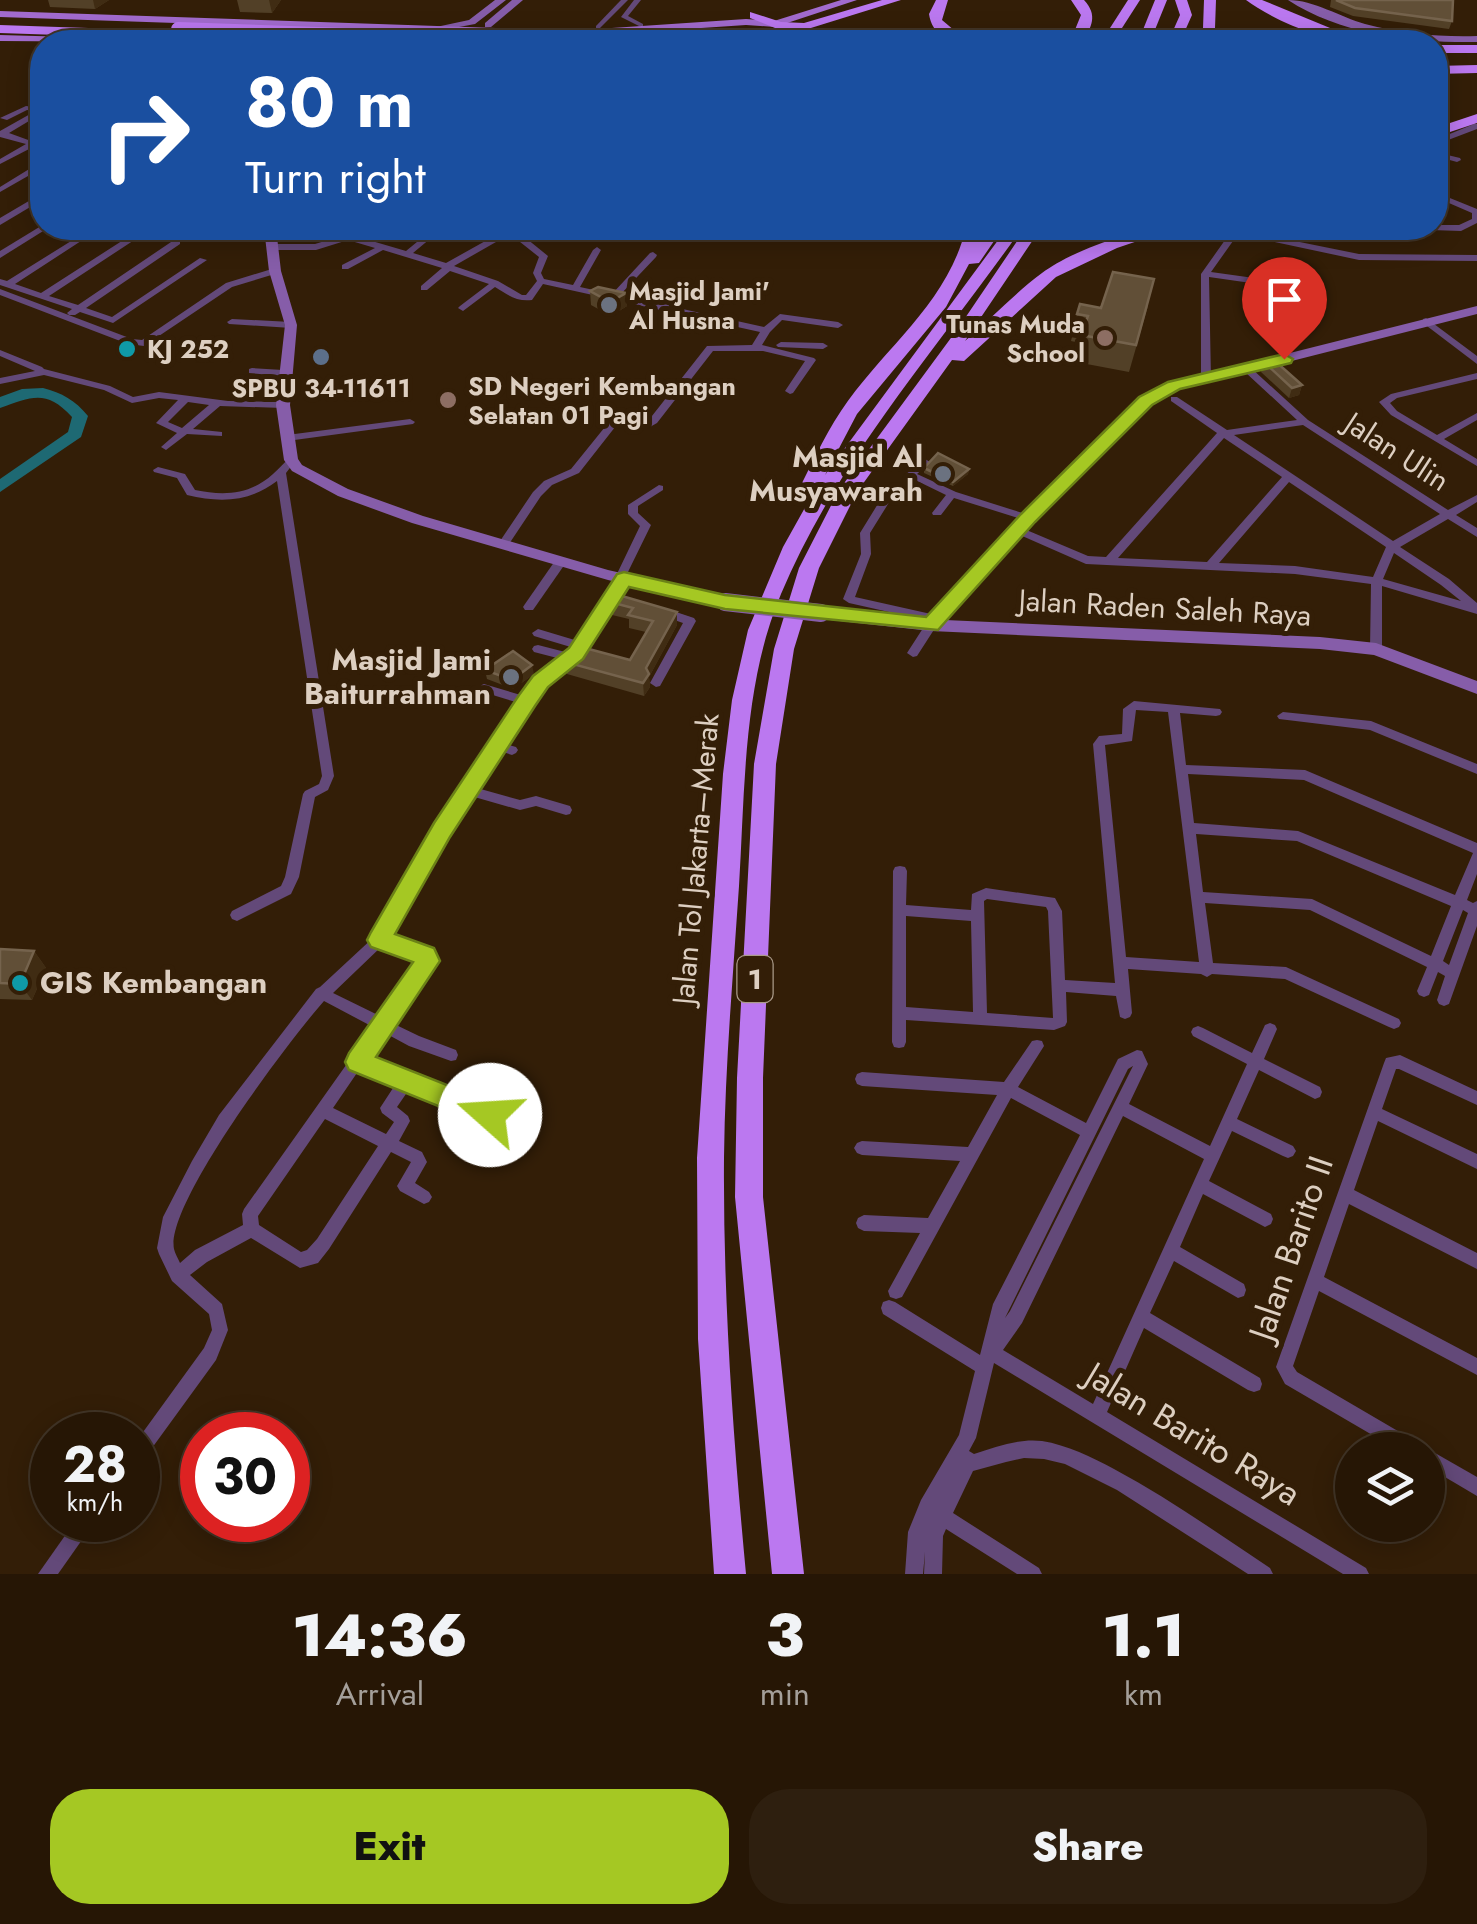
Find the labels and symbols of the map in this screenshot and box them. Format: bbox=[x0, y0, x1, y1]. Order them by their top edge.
pin bbox=[1242, 257, 1327, 360]
place label: Masjid Jami' Al Husna bbox=[628, 273, 770, 338]
marker: Masjid Jami' Al Husna bbox=[598, 294, 620, 316]
place label: Tunas Muda School bbox=[946, 306, 1085, 371]
marker: Tunas Muda School bbox=[1094, 327, 1116, 349]
place label: KJ 252 bbox=[147, 331, 229, 367]
marker: KJ 252 bbox=[116, 338, 138, 360]
marker: SPBU 34-11611 bbox=[310, 346, 332, 368]
place label: SD Negeri Kembangan Selatan 01 Pagi bbox=[468, 368, 736, 433]
place label: SPBU 34-11611 bbox=[232, 370, 410, 406]
marker: SD Negeri Kembangan Selatan 01 Pagi bbox=[437, 389, 459, 411]
street label: Jalan Ulin bbox=[1333, 400, 1458, 501]
place label: Masjid Al Musyawarah bbox=[749, 435, 923, 512]
marker: Masjid Al Musyawarah bbox=[932, 463, 954, 485]
street label: Jalan Raden Saleh Raya bbox=[1014, 578, 1312, 637]
place label: Masjid Jami Baiturrahman bbox=[304, 638, 491, 715]
marker: Masjid Jami Baiturrahman bbox=[500, 666, 522, 688]
street label: Jalan Tol Jakarta–Merak bbox=[661, 711, 730, 1010]
road number: 1 bbox=[738, 956, 772, 1002]
place label: GIS Kembangan bbox=[40, 961, 267, 1004]
marker: GIS Kembangan bbox=[9, 972, 31, 994]
position arrow bbox=[438, 1063, 542, 1167]
street label: Jalan Barito II bbox=[1235, 1149, 1346, 1351]
street label: Jalan Barito Raya bbox=[1073, 1348, 1310, 1518]
speed limit sign: 30 bbox=[180, 1412, 310, 1542]

